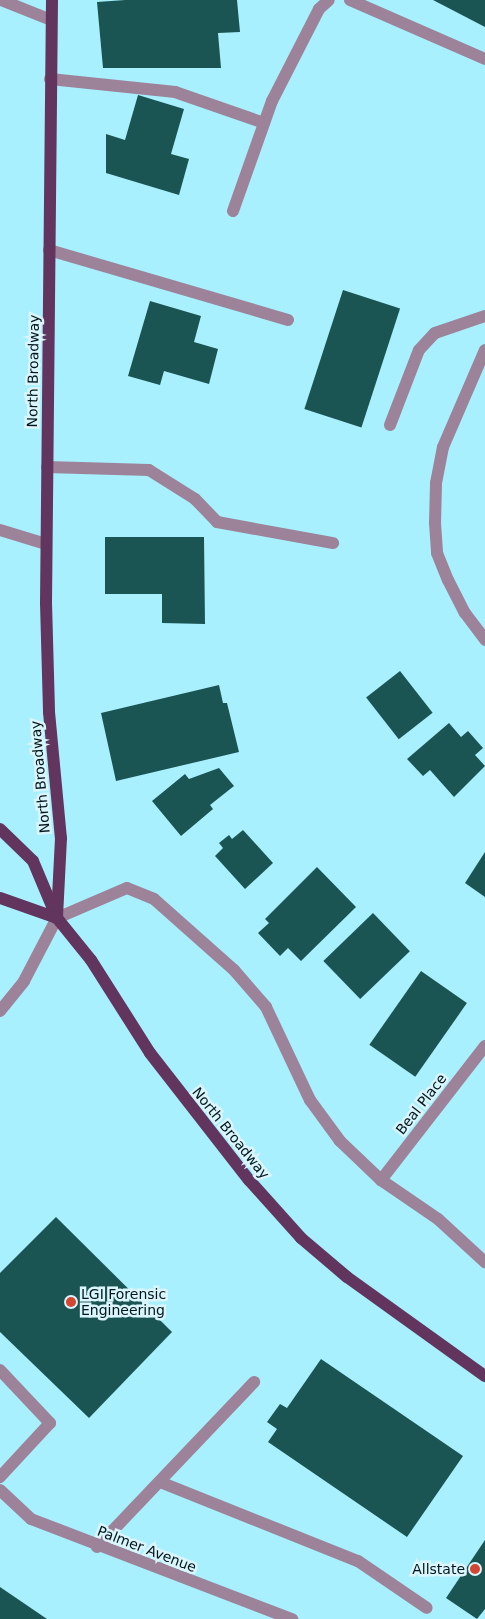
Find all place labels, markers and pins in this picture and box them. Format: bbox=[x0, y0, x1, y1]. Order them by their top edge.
place label: LGI Forensic Engineering bbox=[81, 1286, 166, 1318]
marker: LGI Forensic Engineering bbox=[65, 1296, 77, 1308]
place label: Allstate bbox=[412, 1561, 465, 1577]
marker: Allstate bbox=[469, 1563, 481, 1575]

